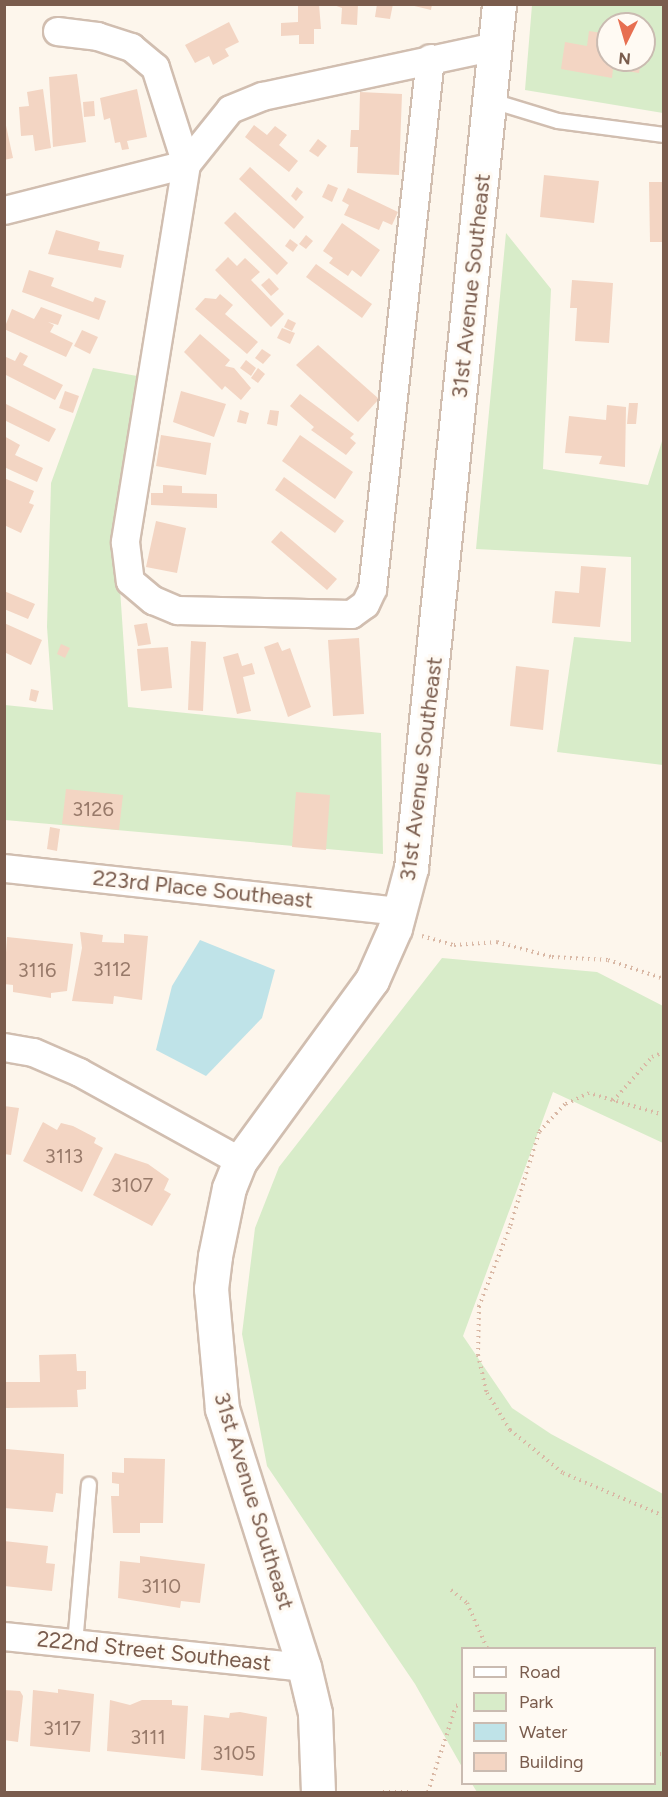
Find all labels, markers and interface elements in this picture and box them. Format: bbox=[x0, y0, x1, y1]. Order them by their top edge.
north arrow bbox=[596, 12, 656, 72]
text: N bbox=[618, 48, 632, 68]
street label: 31st Avenue Southeast bbox=[446, 172, 496, 400]
street label: 31st Avenue Southeast bbox=[394, 655, 448, 883]
house number: 3126 bbox=[72, 797, 114, 821]
street label: 223rd Place Southeast bbox=[92, 864, 314, 914]
house number: 3112 bbox=[93, 957, 131, 981]
house number: 3116 bbox=[18, 958, 56, 982]
house number: 3113 bbox=[45, 1144, 83, 1168]
house number: 3107 bbox=[111, 1173, 153, 1197]
street label: 31st Avenue Southeast bbox=[208, 1389, 300, 1613]
house number: 3110 bbox=[141, 1574, 181, 1598]
street label: 222nd Street Southeast bbox=[36, 1626, 272, 1676]
legend bbox=[461, 1647, 656, 1785]
text: Road bbox=[519, 1661, 560, 1683]
text: Park bbox=[519, 1691, 553, 1713]
house number: 3117 bbox=[43, 1716, 81, 1740]
text: Water bbox=[519, 1721, 567, 1743]
house number: 3111 bbox=[130, 1725, 166, 1749]
house number: 3105 bbox=[212, 1741, 256, 1765]
text: Building bbox=[519, 1751, 584, 1773]

